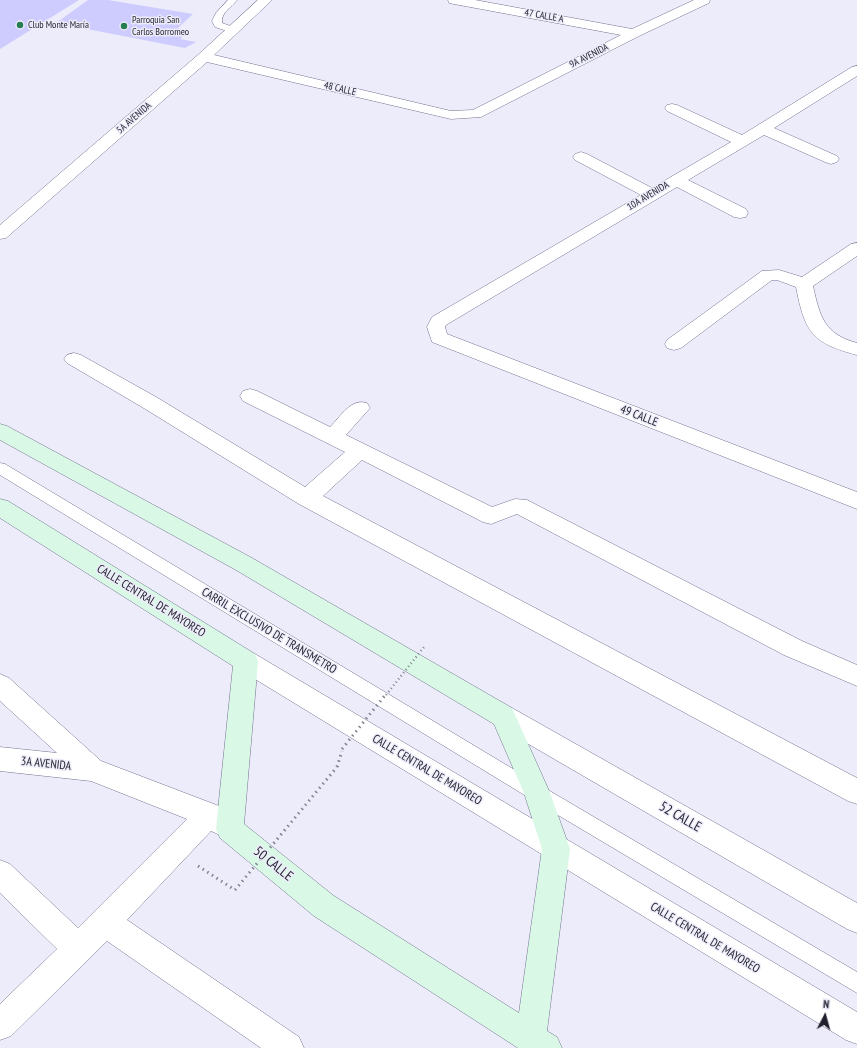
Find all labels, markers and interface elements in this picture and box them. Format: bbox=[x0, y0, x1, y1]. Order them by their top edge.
street label: 47 CALLE A bbox=[523, 7, 565, 25]
place label: Parroquia San Carlos Borromeo bbox=[132, 14, 189, 38]
place label: Club Monte María bbox=[28, 19, 89, 31]
marker: Club Monte María bbox=[15, 20, 25, 30]
marker: Parroquia San Carlos Borromeo bbox=[119, 21, 129, 31]
street label: 9A AVENIDA bbox=[568, 41, 610, 71]
street label: 48 CALLE bbox=[323, 79, 357, 99]
street label: 5A AVENIDA bbox=[114, 100, 154, 136]
street label: 10A AVENIDA bbox=[625, 179, 671, 213]
street label: 49 CALLE bbox=[618, 402, 660, 430]
street label: CALLE CENTRAL DE MAYOREO bbox=[94, 562, 208, 640]
street label: CARRIL EXCLUSIVO DE TRANSMETRO bbox=[199, 585, 339, 677]
street label: CALLE CENTRAL DE MAYOREO bbox=[370, 732, 484, 808]
street label: 3A AVENIDA bbox=[20, 754, 72, 774]
street label: 52 CALLE bbox=[656, 798, 704, 836]
street label: 50 CALLE bbox=[250, 843, 296, 885]
street label: CALLE CENTRAL DE MAYOREO bbox=[648, 900, 762, 976]
north arrow bbox=[805, 996, 845, 1036]
text: N bbox=[823, 997, 830, 1011]

